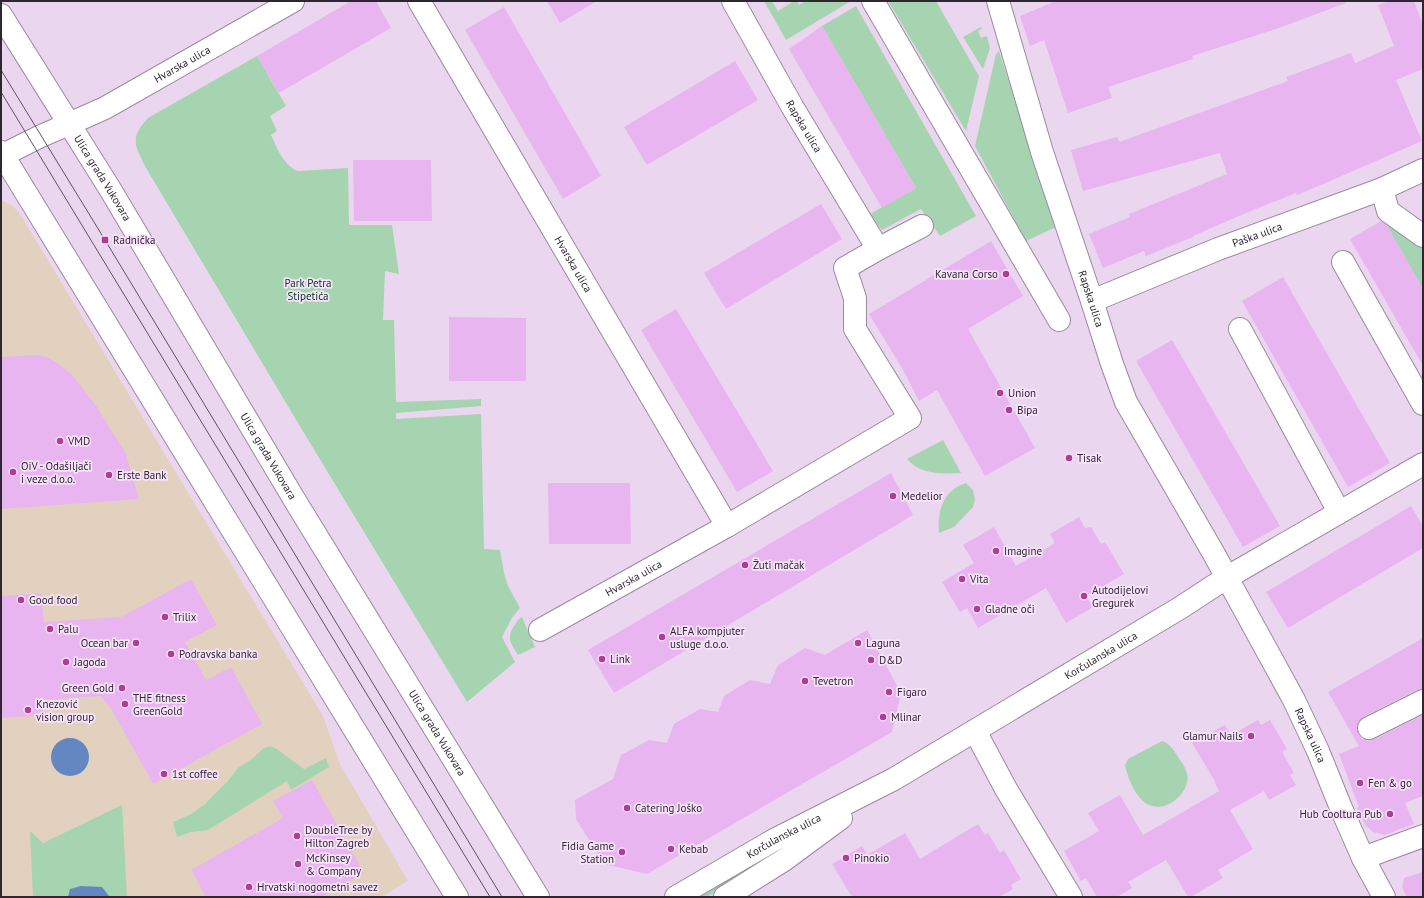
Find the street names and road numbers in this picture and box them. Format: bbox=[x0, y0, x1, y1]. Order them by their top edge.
street label: Hvarska ulica bbox=[151, 43, 213, 86]
street label: Rapska ulica bbox=[783, 98, 825, 155]
street label: Ulica grada Vukovara bbox=[71, 132, 134, 223]
street label: Paška ulica bbox=[1230, 219, 1284, 250]
street label: Hvarska ulica bbox=[551, 233, 595, 295]
street label: Rapska ulica bbox=[1075, 269, 1107, 329]
street label: Ulica grada Vukovara bbox=[237, 410, 300, 502]
street label: Hvarska ulica bbox=[603, 557, 664, 599]
street label: Korčulanska ulica bbox=[1062, 628, 1140, 682]
street label: Ulica grada Vukovara bbox=[406, 687, 469, 778]
street label: Rapska ulica bbox=[1292, 706, 1329, 765]
street label: Korčulanska ulica bbox=[744, 810, 823, 861]

